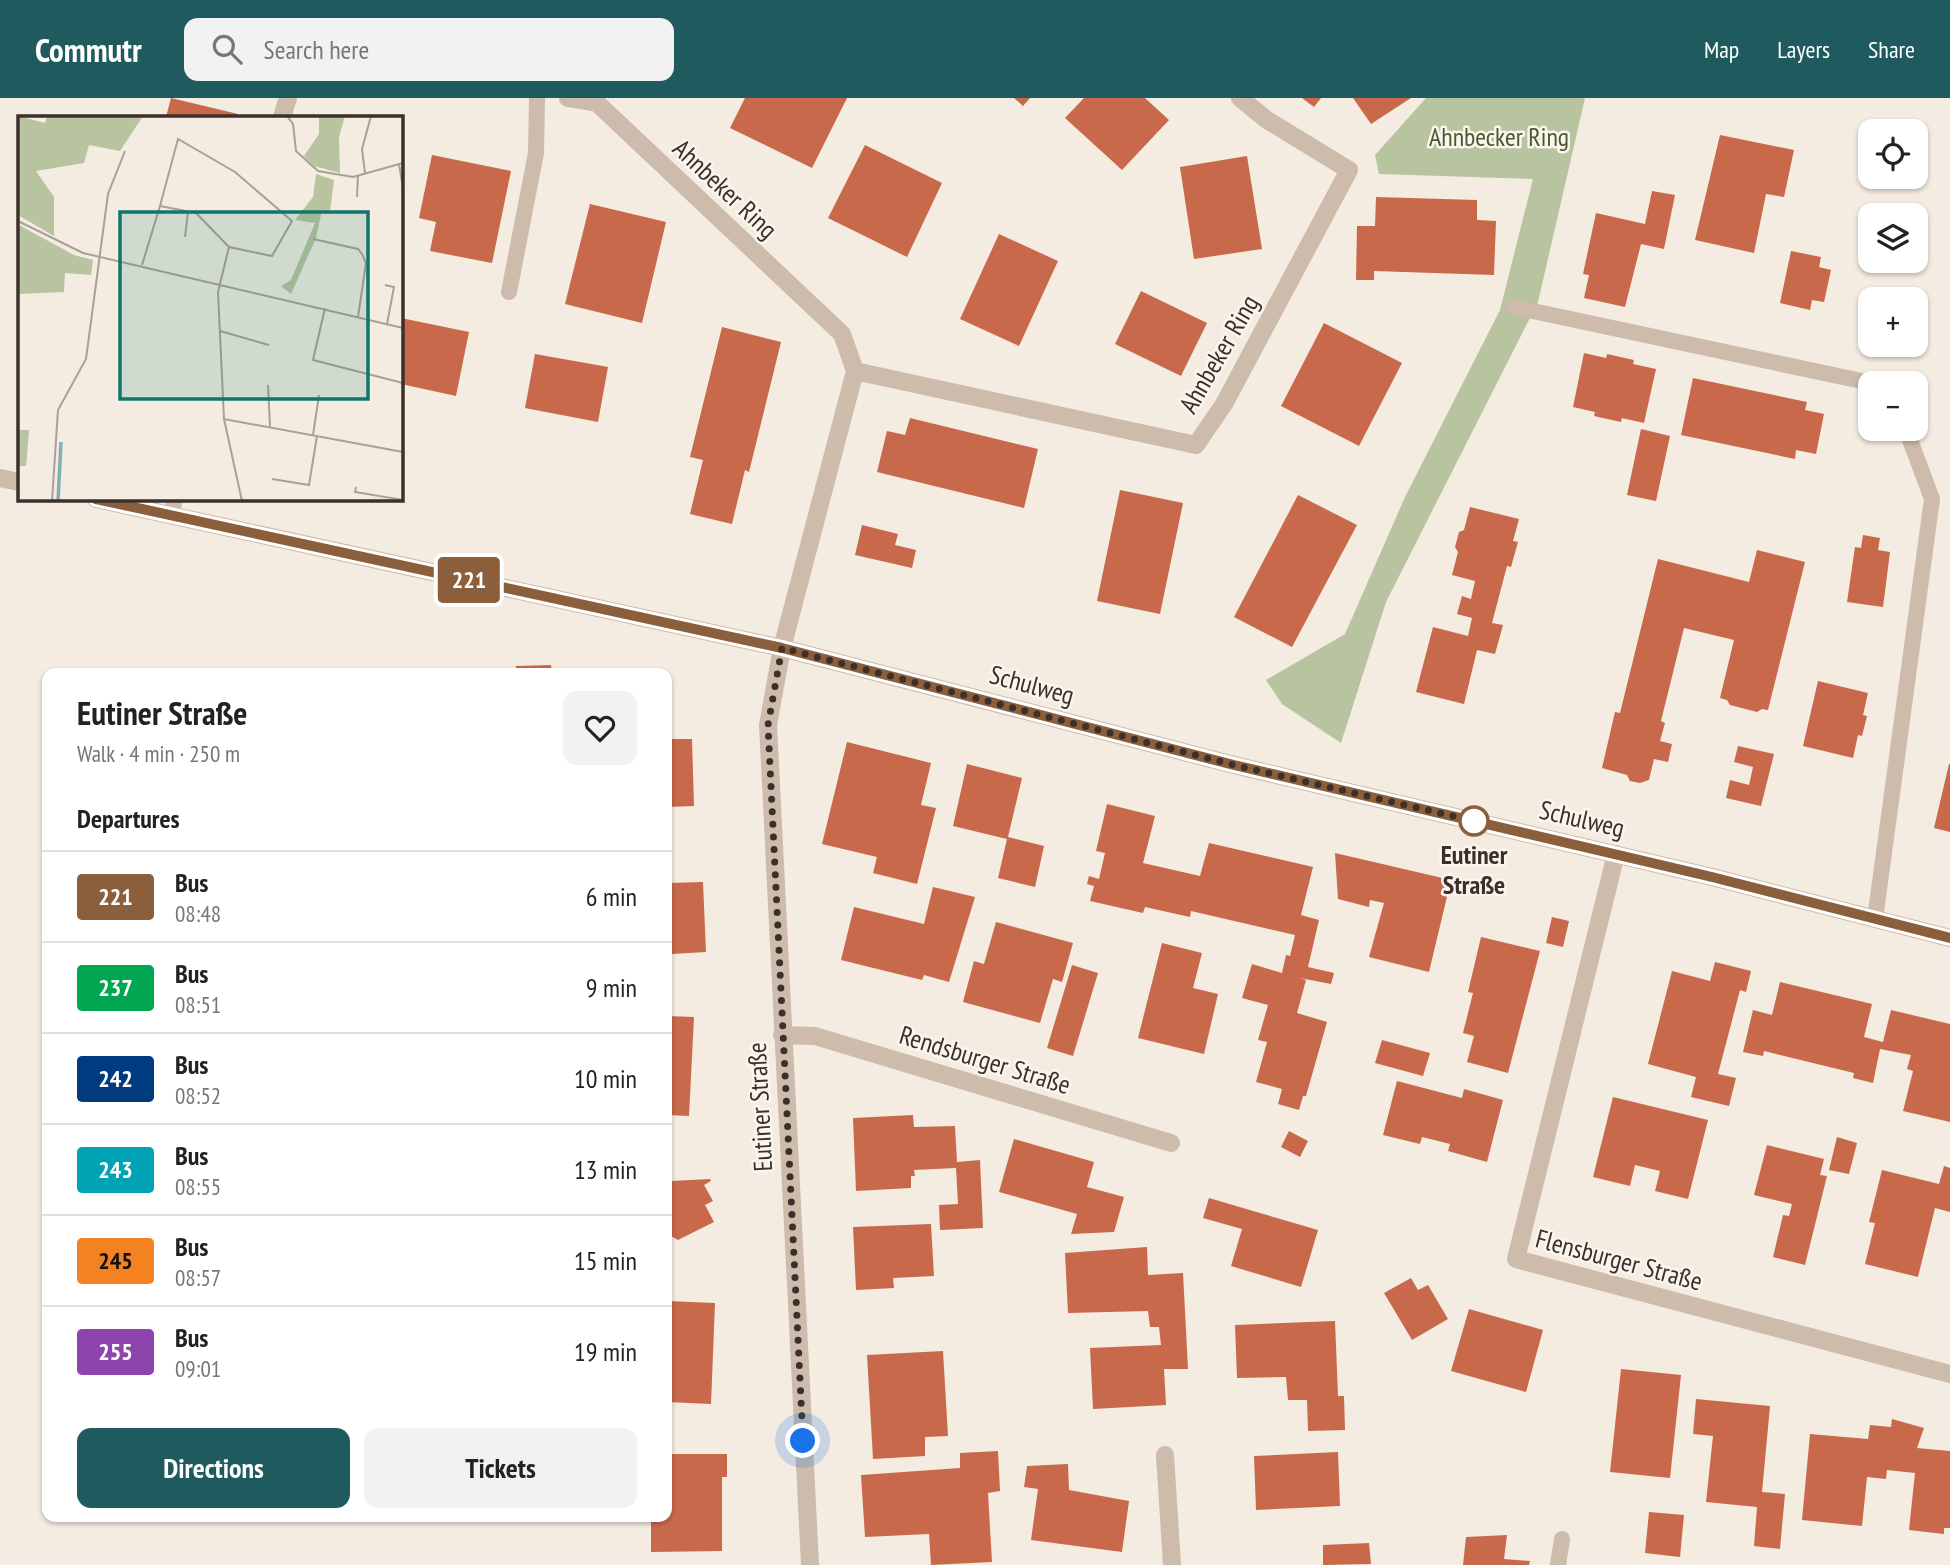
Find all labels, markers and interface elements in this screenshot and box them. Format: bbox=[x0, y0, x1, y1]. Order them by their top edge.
search box bbox=[184, 18, 674, 81]
text: Commutr bbox=[35, 28, 142, 71]
icon: search bbox=[208, 30, 246, 68]
text: Search here bbox=[264, 33, 369, 66]
text: Map bbox=[1704, 34, 1739, 65]
text: Layers bbox=[1777, 34, 1830, 65]
text: Share bbox=[1868, 34, 1915, 65]
inset map bbox=[18, 116, 402, 500]
map controls bbox=[1858, 119, 1928, 441]
button: locate bbox=[1858, 119, 1928, 189]
park label: Ahnbecker Ring bbox=[1429, 120, 1569, 153]
street label: Ahnbeker Ring bbox=[666, 132, 785, 245]
button: layers bbox=[1858, 203, 1928, 273]
button: + bbox=[1858, 287, 1928, 357]
street label: Ahnbeker Ring bbox=[1171, 289, 1266, 419]
button: − bbox=[1858, 371, 1928, 441]
line badge: 221 bbox=[429, 557, 509, 603]
text: 221 bbox=[452, 564, 486, 595]
street label: Schulweg bbox=[986, 657, 1078, 712]
text: Eutiner Straße bbox=[77, 691, 247, 734]
button: heart bbox=[563, 691, 637, 765]
text: Walk · 4 min · 250 m bbox=[77, 739, 240, 768]
street label: Schulweg bbox=[1536, 793, 1628, 844]
text: Departures bbox=[77, 802, 180, 835]
marker: Eutiner Straße bbox=[1459, 806, 1489, 836]
place label: Eutiner Straße bbox=[1441, 838, 1508, 901]
text: Bus bbox=[175, 866, 208, 899]
text: 6 min bbox=[586, 880, 637, 913]
text: 221 bbox=[98, 881, 133, 912]
text: 08:48 bbox=[175, 899, 221, 928]
text: Bus bbox=[175, 957, 208, 990]
text: 9 min bbox=[586, 971, 637, 1004]
text: 237 bbox=[98, 972, 133, 1003]
text: 08:51 bbox=[175, 990, 221, 1019]
street label: Rendsburger Straße bbox=[896, 1018, 1075, 1101]
street label: Eutiner Straße bbox=[740, 1042, 779, 1172]
text: Bus bbox=[175, 1048, 208, 1081]
text: 10 min bbox=[574, 1062, 637, 1095]
text: 242 bbox=[98, 1063, 133, 1094]
text: 08:52 bbox=[175, 1081, 221, 1110]
text: Bus bbox=[175, 1139, 208, 1172]
text: 13 min bbox=[574, 1153, 637, 1186]
text: 243 bbox=[98, 1154, 133, 1185]
text: 08:55 bbox=[175, 1172, 221, 1201]
street label: Flensburger Straße bbox=[1532, 1221, 1706, 1298]
text: Bus bbox=[175, 1230, 208, 1263]
text: 15 min bbox=[574, 1244, 637, 1277]
text: 245 bbox=[98, 1245, 133, 1276]
text: 08:57 bbox=[175, 1263, 221, 1292]
text: Bus bbox=[175, 1321, 208, 1354]
text: 19 min bbox=[574, 1335, 637, 1368]
text: 255 bbox=[98, 1336, 133, 1367]
text: 09:01 bbox=[175, 1354, 221, 1383]
your location bbox=[785, 1423, 820, 1458]
button: Directions bbox=[77, 1428, 350, 1508]
button: Tickets bbox=[364, 1428, 637, 1508]

